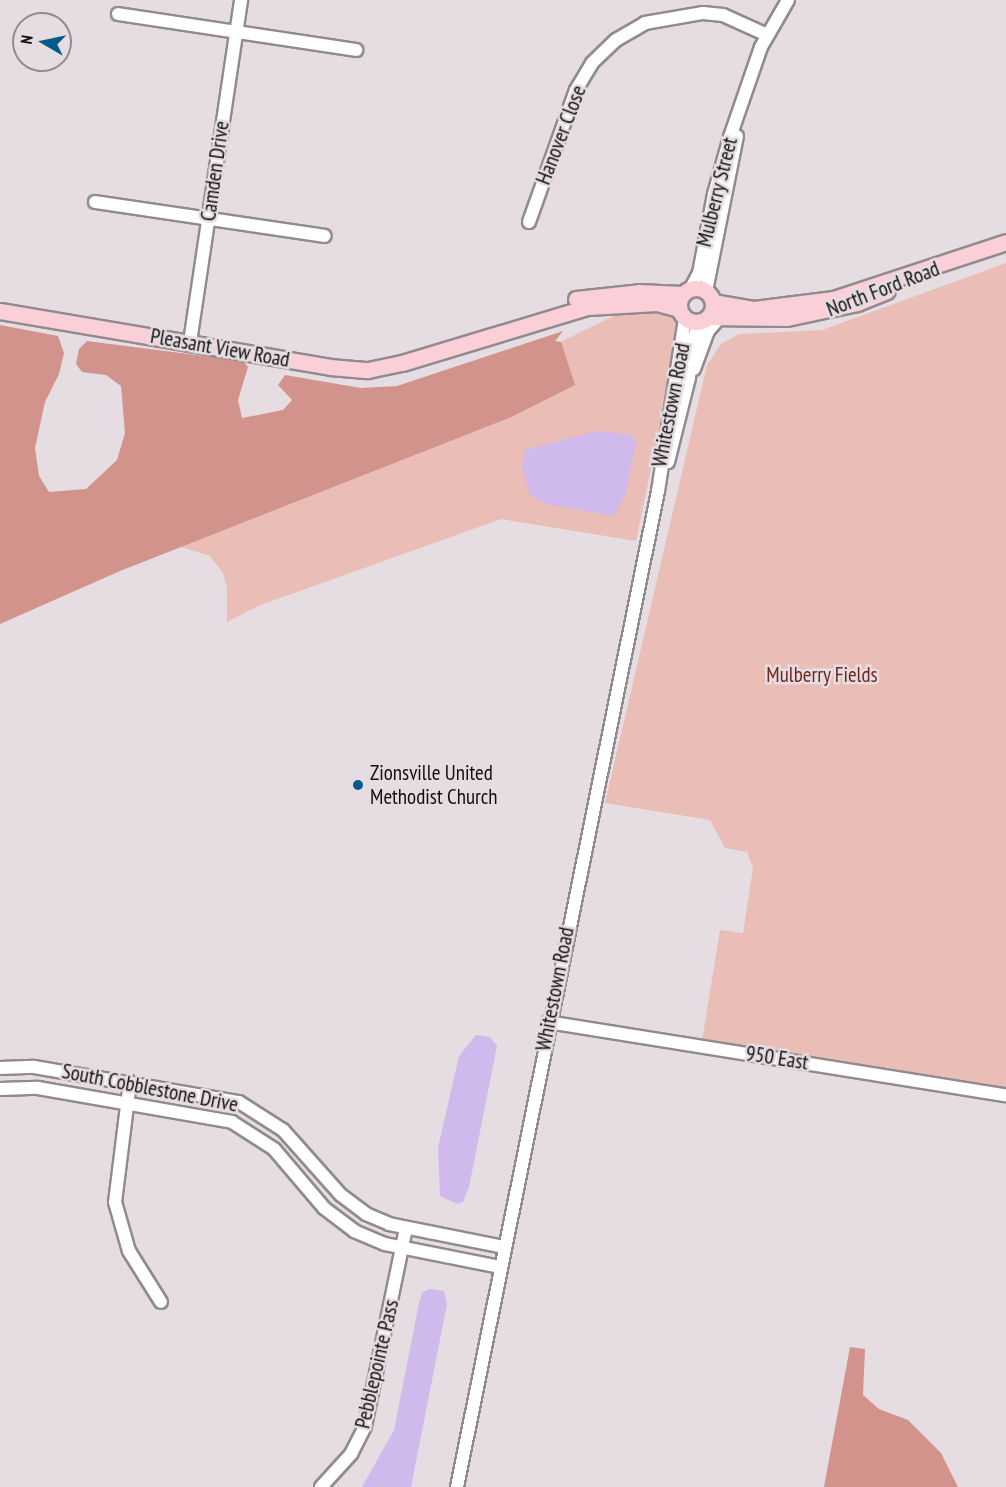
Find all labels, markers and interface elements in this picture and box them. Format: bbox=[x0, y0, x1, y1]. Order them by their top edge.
north arrow bbox=[12, 12, 72, 72]
text: N bbox=[16, 34, 37, 45]
street label: Hanover Close bbox=[531, 82, 591, 188]
street label: Camden Drive bbox=[195, 119, 235, 223]
street label: Mulberry Street bbox=[691, 134, 743, 250]
street label: North Ford Road bbox=[823, 256, 943, 322]
street label: Pleasant View Road bbox=[148, 323, 292, 373]
street label: Whitestown Road bbox=[647, 341, 695, 469]
park label: Mulberry Fields bbox=[766, 662, 878, 688]
place label: Zionsville United Methodist Church bbox=[370, 760, 498, 810]
marker: Zionsville United Methodist Church bbox=[351, 778, 365, 792]
street label: Whitestown Road bbox=[531, 925, 579, 1053]
street label: 950 East bbox=[744, 1041, 810, 1075]
street label: South Cobblestone Drive bbox=[60, 1059, 240, 1117]
street label: Pebblepointe Pass bbox=[350, 1297, 404, 1431]

